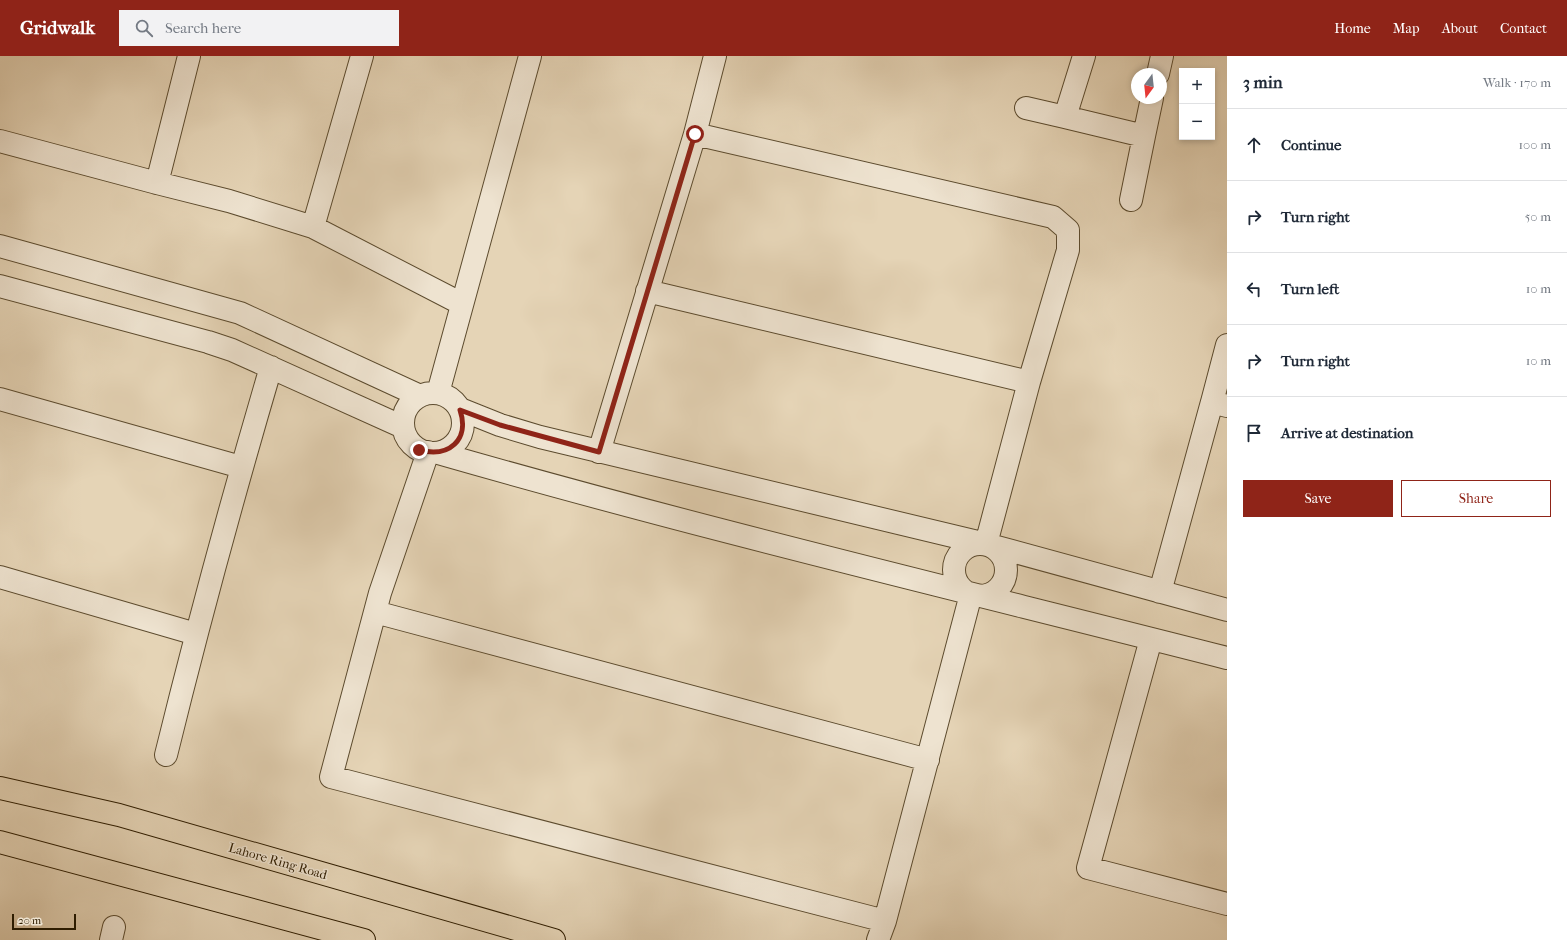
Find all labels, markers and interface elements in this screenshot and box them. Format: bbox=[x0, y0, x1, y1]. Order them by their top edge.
search box bbox=[119, 10, 399, 46]
text: Gridwalk bbox=[20, 17, 95, 39]
icon: search bbox=[133, 17, 155, 39]
text: Search here bbox=[165, 19, 241, 37]
text: Home bbox=[1334, 20, 1371, 37]
text: Map bbox=[1393, 20, 1420, 37]
text: About bbox=[1442, 20, 1478, 37]
text: Contact bbox=[1500, 20, 1547, 37]
north arrow bbox=[1131, 68, 1167, 104]
map controls bbox=[1179, 68, 1215, 140]
button: + bbox=[1179, 68, 1215, 104]
text: 3 min bbox=[1243, 72, 1283, 92]
text: Walk · 170 m bbox=[1483, 75, 1551, 90]
button: − bbox=[1179, 104, 1215, 140]
route start bbox=[686, 125, 704, 143]
icon: ahead bbox=[1243, 134, 1265, 156]
text: Continue bbox=[1281, 136, 1341, 154]
text: 100 m bbox=[1518, 137, 1551, 152]
icon: right bbox=[1243, 206, 1265, 228]
text: Turn right bbox=[1281, 208, 1350, 226]
text: 50 m bbox=[1525, 209, 1551, 224]
icon: left bbox=[1243, 278, 1265, 300]
text: Turn left bbox=[1281, 280, 1339, 298]
text: 10 m bbox=[1526, 281, 1551, 296]
icon: right bbox=[1243, 350, 1265, 372]
text: Turn right bbox=[1281, 352, 1350, 370]
text: 10 m bbox=[1526, 353, 1551, 368]
icon: arrive bbox=[1243, 422, 1265, 444]
text: Arrive at destination bbox=[1281, 424, 1413, 442]
route end bbox=[410, 441, 428, 459]
button: Save bbox=[1243, 480, 1393, 517]
button: Share bbox=[1401, 480, 1551, 517]
street label: Lahore Ring Road bbox=[227, 840, 330, 882]
scale bar bbox=[12, 912, 76, 931]
text: 20 m bbox=[18, 914, 41, 927]

